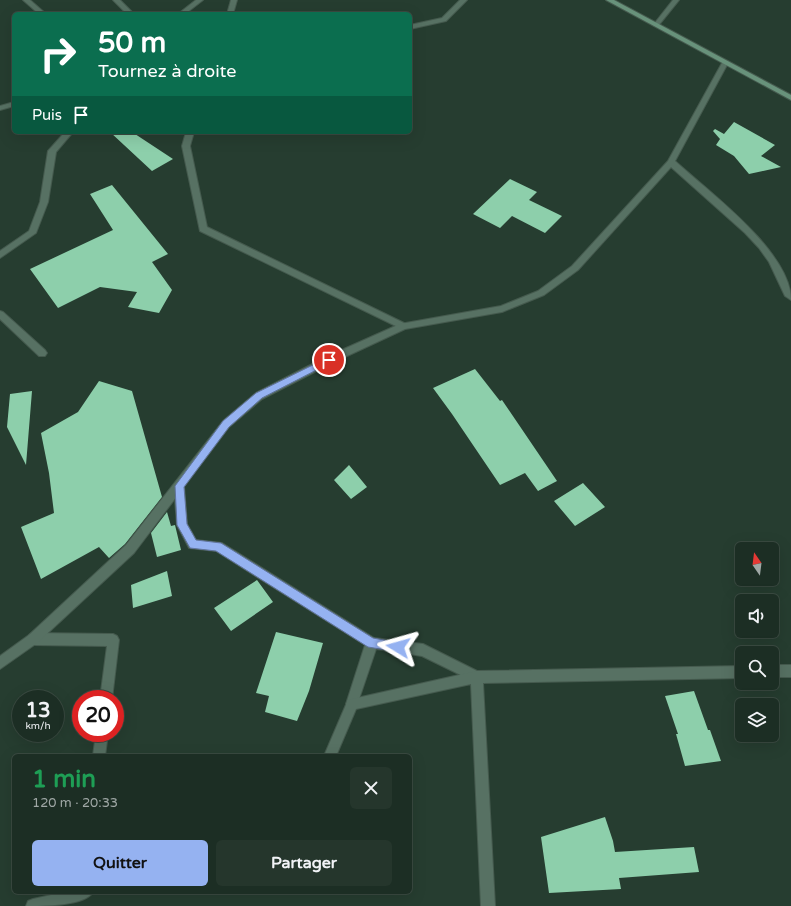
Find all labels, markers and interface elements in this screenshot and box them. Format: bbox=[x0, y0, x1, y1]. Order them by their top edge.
text: 50 m bbox=[98, 26, 166, 60]
icon: right bbox=[32, 28, 84, 80]
text: Tournez à droite bbox=[98, 60, 237, 82]
icon: arrive bbox=[70, 104, 92, 126]
text: Puis bbox=[32, 106, 62, 124]
pin bbox=[312, 343, 346, 377]
icon: arrive bbox=[318, 349, 340, 371]
north arrow bbox=[735, 542, 779, 586]
map controls bbox=[735, 542, 779, 742]
button: sound bbox=[735, 594, 779, 638]
position arrow bbox=[377, 626, 419, 668]
button: search bbox=[735, 646, 779, 690]
speed limit sign: 20 bbox=[72, 690, 124, 742]
button: layers bbox=[735, 698, 779, 742]
text: 13 bbox=[25, 699, 51, 723]
text: km/h bbox=[25, 720, 51, 732]
text: 1 min bbox=[32, 765, 96, 794]
button: close bbox=[350, 767, 392, 809]
text: 120 m · 20:33 bbox=[32, 795, 118, 811]
button: Quitter bbox=[32, 840, 208, 886]
button: Partager bbox=[216, 840, 392, 886]

